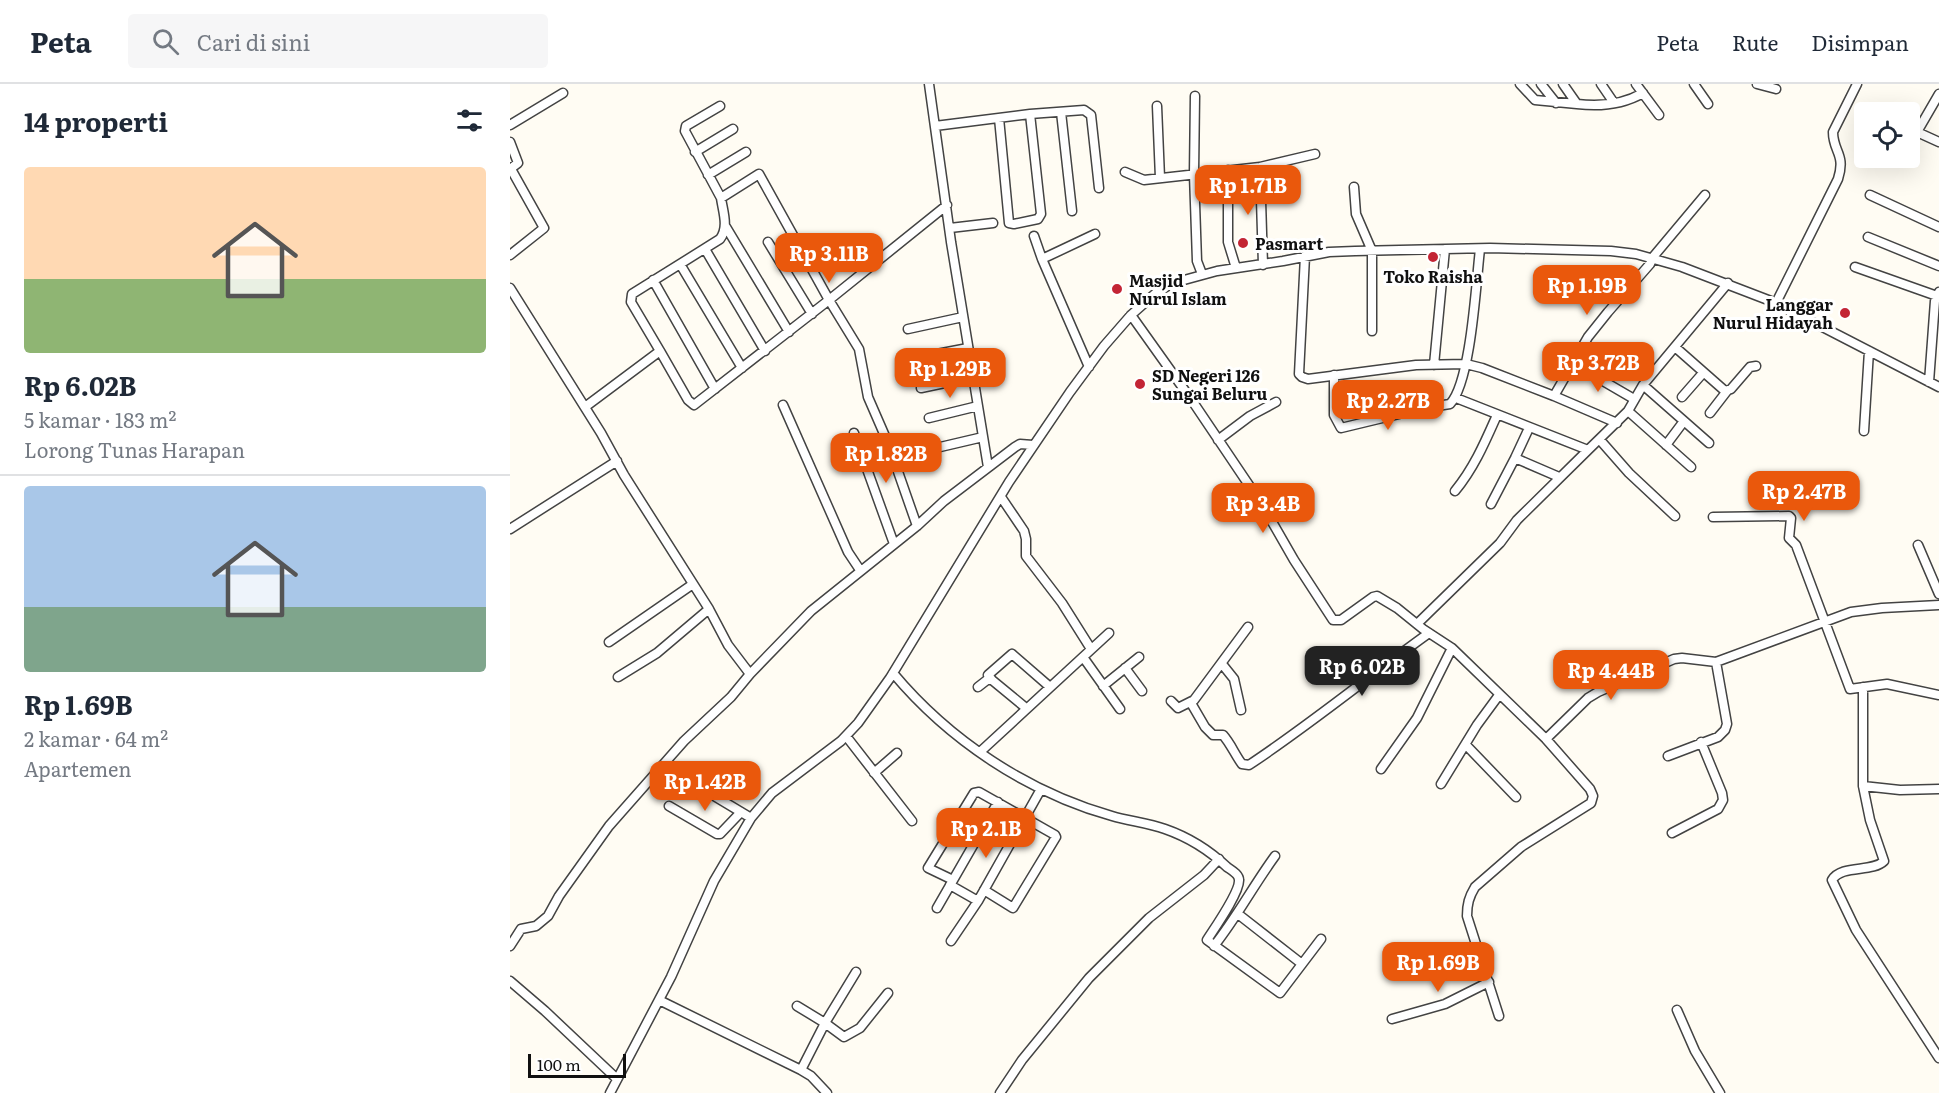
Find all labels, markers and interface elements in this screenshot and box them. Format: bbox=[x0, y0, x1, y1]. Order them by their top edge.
search box bbox=[128, 14, 548, 68]
text: Peta bbox=[30, 20, 92, 62]
icon: search bbox=[149, 25, 182, 58]
text: Cari di sini bbox=[197, 25, 310, 58]
text: Peta bbox=[1656, 26, 1699, 57]
text: Rute bbox=[1732, 26, 1778, 57]
text: Disimpan bbox=[1811, 26, 1909, 57]
text: 14 properti bbox=[24, 101, 168, 140]
map controls bbox=[1854, 102, 1920, 168]
button: locate bbox=[1854, 102, 1920, 168]
icon: filters bbox=[453, 104, 486, 137]
pin: Rp 1.71B bbox=[1186, 165, 1310, 216]
text: Rp 1.71B bbox=[1209, 169, 1287, 199]
icon: home bbox=[201, 206, 309, 314]
place label: Pasmart bbox=[1255, 231, 1323, 255]
pin: Rp 3.11B bbox=[767, 233, 891, 284]
marker: Pasmart bbox=[1236, 236, 1250, 250]
text: Rp 3.11B bbox=[789, 237, 869, 267]
marker: Toko Raisha bbox=[1426, 250, 1440, 264]
place label: Toko Raisha bbox=[1383, 264, 1484, 288]
pin: Rp 1.19B bbox=[1525, 265, 1649, 316]
place label: Masjid Nurul Islam bbox=[1129, 268, 1227, 310]
text: Rp 1.19B bbox=[1547, 269, 1627, 299]
marker: Masjid Nurul Islam bbox=[1110, 282, 1124, 296]
place label: Langgar Nurul Hidayah bbox=[1713, 292, 1833, 334]
marker: Langgar Nurul Hidayah bbox=[1838, 306, 1852, 320]
pin: Rp 3.72B bbox=[1536, 342, 1660, 393]
text: Rp 3.72B bbox=[1556, 346, 1640, 376]
pin: Rp 1.29B bbox=[888, 348, 1012, 399]
text: Rp 1.29B bbox=[909, 352, 991, 382]
place label: SD Negeri 126 Sungai Beluru bbox=[1152, 363, 1268, 405]
text: Rp 6.02B bbox=[24, 365, 137, 404]
marker: SD Negeri 126 Sungai Beluru bbox=[1133, 377, 1147, 391]
pin: Rp 2.27B bbox=[1326, 380, 1450, 431]
text: Rp 2.27B bbox=[1346, 384, 1430, 414]
text: 5 kamar · 183 m² bbox=[24, 404, 176, 434]
pin: Rp 1.82B bbox=[824, 433, 948, 484]
text: Lorong Tunas Harapan bbox=[24, 434, 245, 464]
text: Rp 1.82B bbox=[845, 437, 927, 467]
pin: Rp 2.47B bbox=[1742, 471, 1866, 522]
text: Rp 2.47B bbox=[1762, 475, 1846, 505]
pin: Rp 3.4B bbox=[1208, 483, 1318, 534]
text: Rp 3.4B bbox=[1226, 487, 1300, 517]
icon: home bbox=[201, 525, 309, 633]
pin: Rp 6.02B bbox=[1300, 646, 1424, 697]
text: Rp 6.02B bbox=[1319, 650, 1405, 680]
pin: Rp 4.44B bbox=[1549, 650, 1673, 701]
text: Rp 4.44B bbox=[1567, 654, 1655, 684]
text: Rp 1.69B bbox=[24, 684, 133, 723]
text: 2 kamar · 64 m² bbox=[24, 723, 168, 753]
text: Apartemen bbox=[24, 753, 132, 783]
pin: Rp 1.42B bbox=[643, 761, 767, 812]
text: Rp 1.42B bbox=[664, 765, 746, 795]
pin: Rp 2.1B bbox=[931, 808, 1041, 859]
text: Rp 2.1B bbox=[950, 812, 1022, 842]
pin: Rp 1.69B bbox=[1376, 942, 1500, 993]
text: Rp 1.69B bbox=[1396, 946, 1480, 976]
scale bar bbox=[528, 1051, 626, 1078]
text: 100 m bbox=[537, 1052, 581, 1076]

